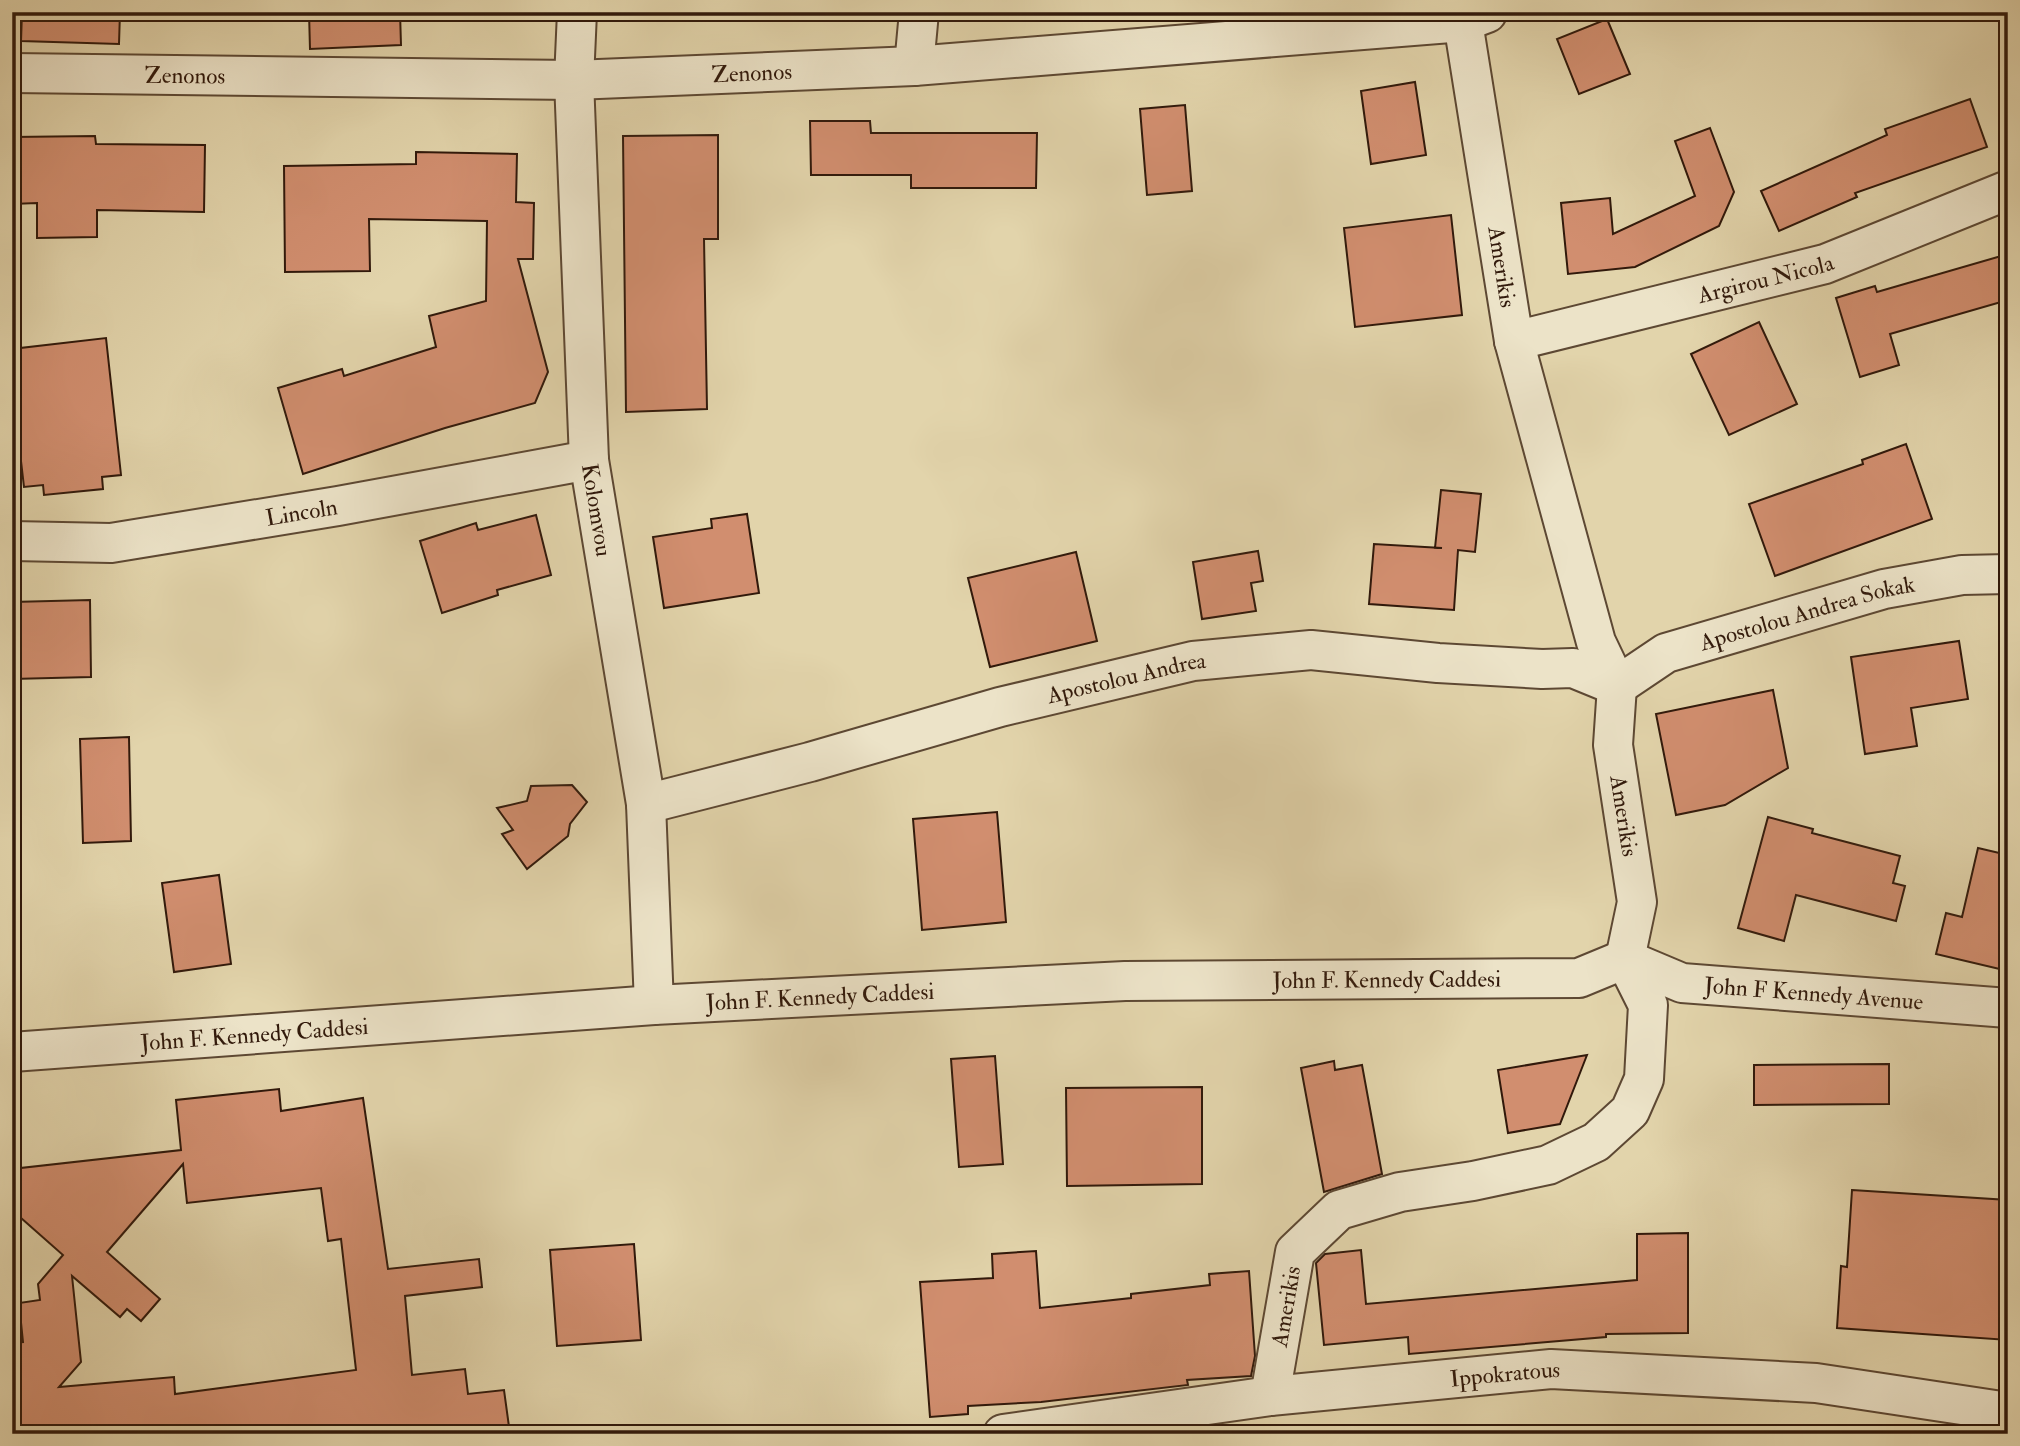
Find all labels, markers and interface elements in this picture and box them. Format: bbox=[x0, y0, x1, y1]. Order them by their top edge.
street label: Zenonos bbox=[711, 57, 793, 89]
street label: Zenonos bbox=[145, 60, 226, 90]
street label: Amerikis bbox=[1481, 223, 1523, 310]
street label: Argirou Nicola bbox=[1694, 247, 1838, 310]
street label: Kolomvou bbox=[575, 461, 619, 559]
street label: Lincoln bbox=[263, 492, 340, 532]
street label: Apostolou Andrea Sokak bbox=[1695, 569, 1917, 657]
street label: Apostolou Andrea bbox=[1043, 645, 1208, 710]
street label: Amerikis bbox=[1603, 772, 1645, 859]
street label: John F. Kennedy Caddesi bbox=[1271, 964, 1501, 995]
street label: John F Kennedy Avenue bbox=[1702, 970, 1925, 1016]
street label: John F. Kennedy Caddesi bbox=[704, 976, 935, 1017]
street label: John F. Kennedy Caddesi bbox=[138, 1011, 369, 1057]
street label: Amerikis bbox=[1264, 1263, 1307, 1350]
street label: Ippokratous bbox=[1449, 1354, 1561, 1393]

